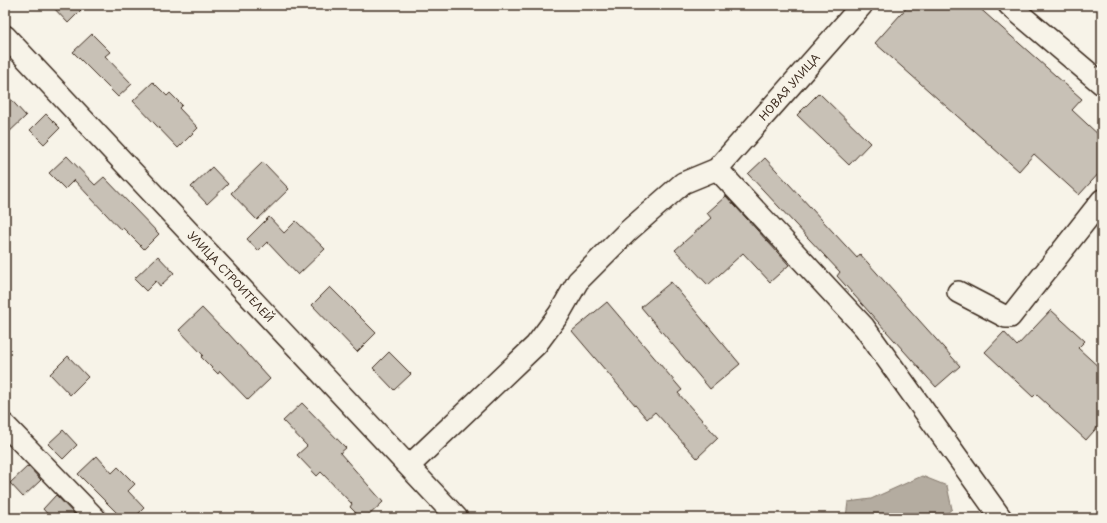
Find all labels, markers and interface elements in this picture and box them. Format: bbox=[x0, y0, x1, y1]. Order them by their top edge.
street label: НОВАЯ УЛИЦА bbox=[755, 49, 824, 124]
street label: УЛИЦА СТРОИТЕЛЕЙ bbox=[184, 227, 278, 326]

